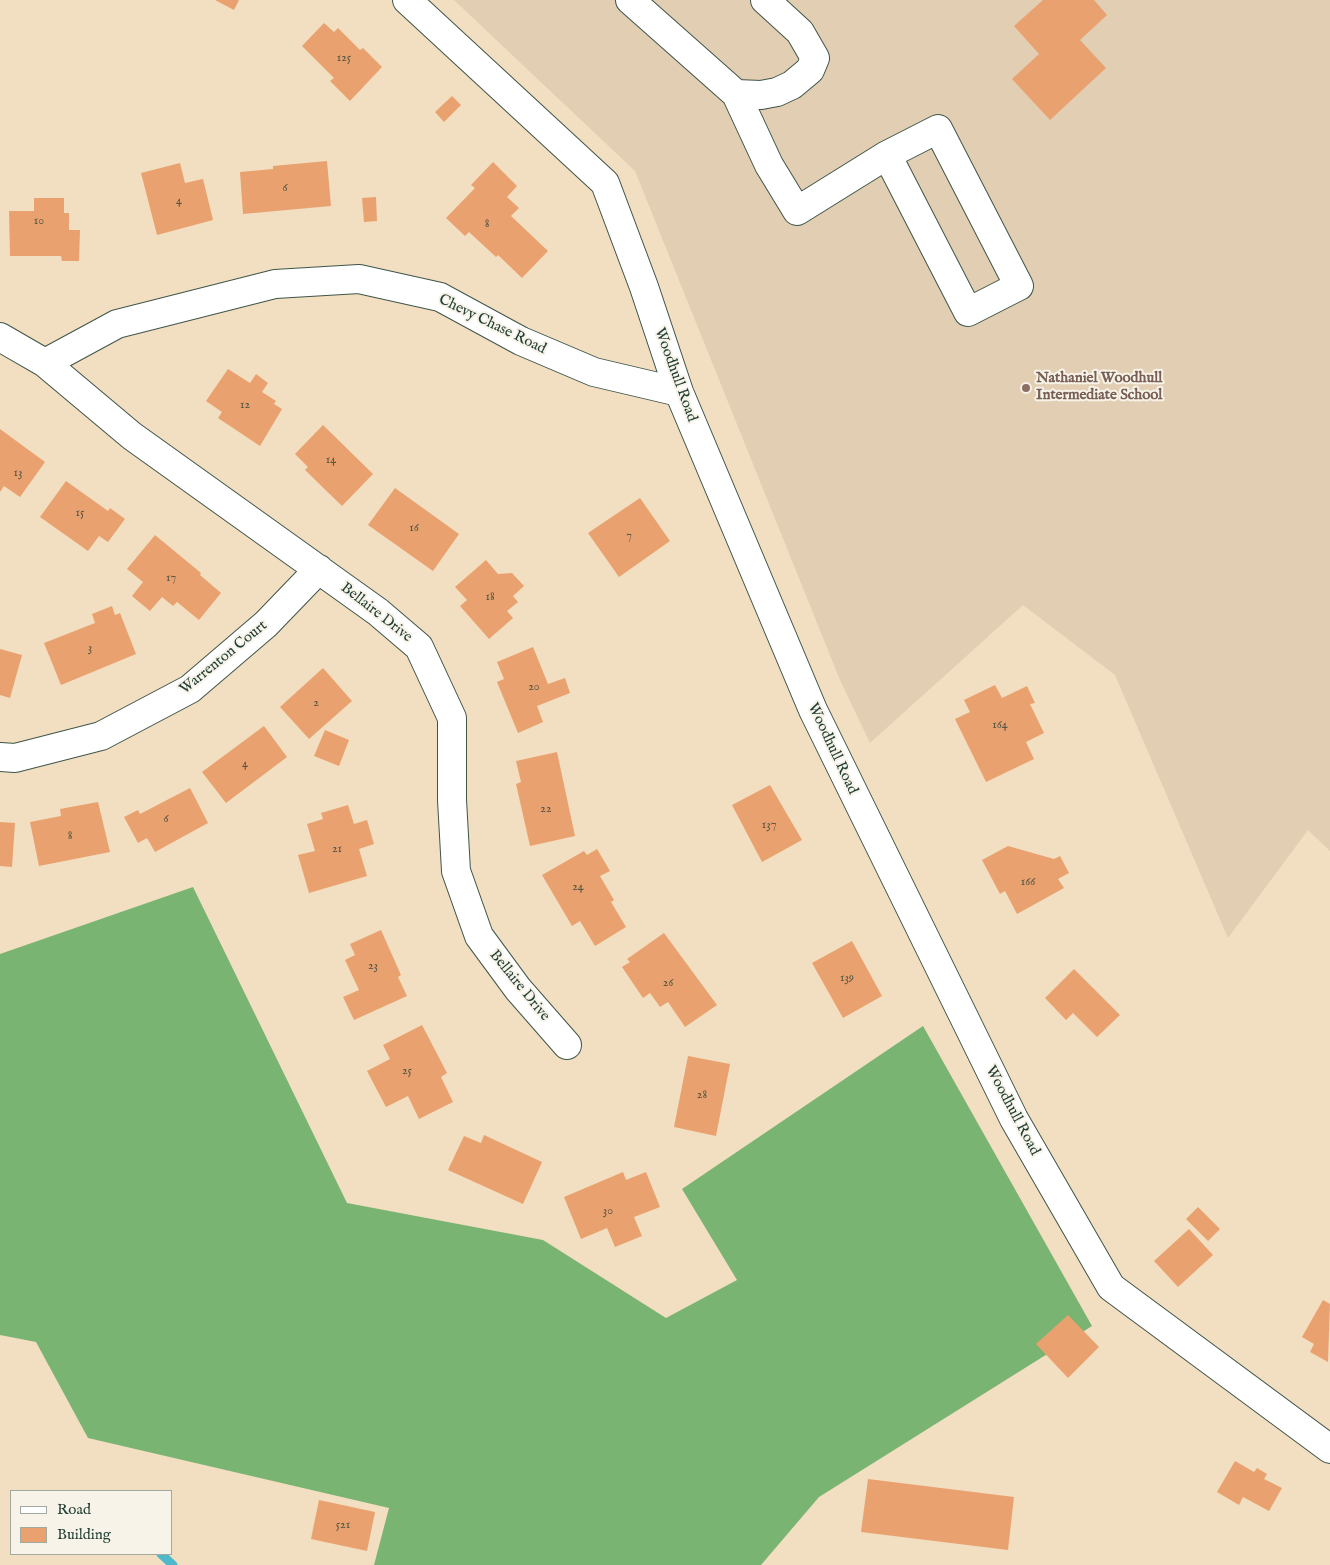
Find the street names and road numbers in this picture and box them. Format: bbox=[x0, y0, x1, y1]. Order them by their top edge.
street label: Chevy Chase Road bbox=[435, 291, 549, 359]
street label: Woodhull Road bbox=[650, 326, 700, 424]
street label: Bellaire Drive bbox=[337, 579, 415, 647]
street label: Warrenton Court bbox=[177, 617, 271, 699]
street label: Woodhull Road bbox=[803, 700, 861, 798]
street label: Bellaire Drive bbox=[485, 947, 553, 1025]
street label: Woodhull Road bbox=[981, 1063, 1043, 1159]

